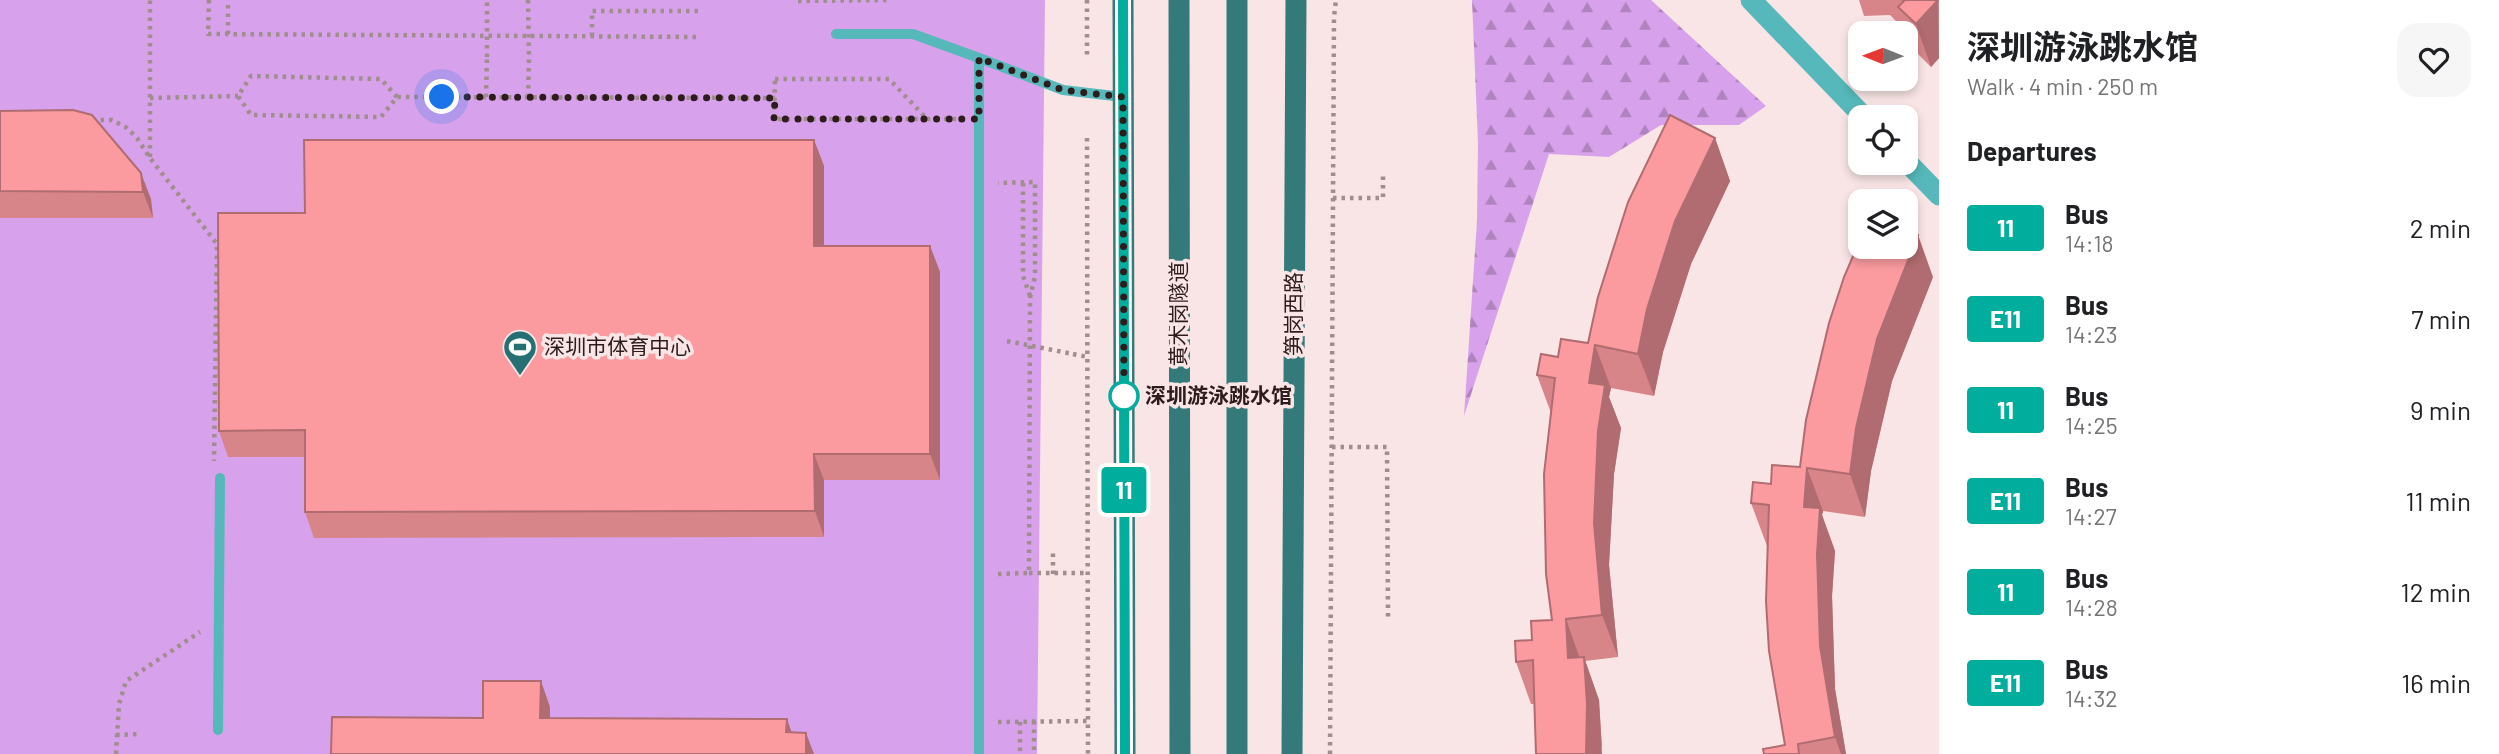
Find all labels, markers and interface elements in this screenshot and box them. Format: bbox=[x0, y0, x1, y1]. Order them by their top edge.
north arrow bbox=[1848, 21, 1918, 91]
map controls bbox=[1848, 21, 1918, 259]
button: heart bbox=[2397, 23, 2471, 97]
text: 深圳游泳跳水馆 bbox=[1967, 26, 2198, 66]
text: Walk · 4 min · 250 m bbox=[1967, 72, 2158, 100]
your location bbox=[424, 79, 459, 114]
button: locate bbox=[1848, 105, 1918, 175]
text: Departures bbox=[1967, 135, 2097, 166]
button: layers bbox=[1848, 189, 1918, 259]
text: Bus bbox=[2065, 198, 2108, 229]
text: 2 min bbox=[2410, 212, 2471, 243]
text: 11 bbox=[1997, 213, 2014, 242]
text: 14:18 bbox=[2065, 229, 2114, 257]
street label: 黄木岗隧道 bbox=[1165, 262, 1190, 367]
street label: 笋岗西路 bbox=[1280, 272, 1305, 356]
text: Bus bbox=[2065, 289, 2108, 320]
text: 7 min bbox=[2411, 303, 2471, 334]
text: E11 bbox=[1990, 304, 2021, 333]
text: 14:23 bbox=[2065, 320, 2118, 348]
sports icon: 深圳市体育中心 bbox=[501, 328, 539, 377]
place label: 深圳市体育中心 bbox=[544, 333, 691, 358]
text: Bus bbox=[2065, 380, 2108, 411]
marker: 深圳游泳跳水馆 bbox=[1109, 381, 1139, 411]
place label: 深圳游泳跳水馆 bbox=[1145, 382, 1292, 407]
text: 9 min bbox=[2410, 394, 2471, 425]
text: 11 bbox=[1997, 395, 2014, 424]
text: 14:25 bbox=[2065, 411, 2118, 439]
line badge: 11 bbox=[1092, 467, 1156, 513]
text: Bus bbox=[2065, 471, 2108, 502]
text: 11 bbox=[1115, 475, 1133, 504]
text: 11 min bbox=[2405, 485, 2471, 516]
text: E11 bbox=[1990, 486, 2021, 515]
text: 14:27 bbox=[2065, 502, 2117, 530]
text: Bus bbox=[2065, 562, 2108, 593]
text: 12 min bbox=[2401, 576, 2471, 607]
text: 11 bbox=[1997, 577, 2014, 606]
text: 14:28 bbox=[2065, 593, 2118, 621]
text: Bus bbox=[2065, 653, 2108, 684]
text: 16 min bbox=[2401, 667, 2471, 698]
text: E11 bbox=[1990, 668, 2021, 697]
text: 14:32 bbox=[2065, 684, 2118, 712]

